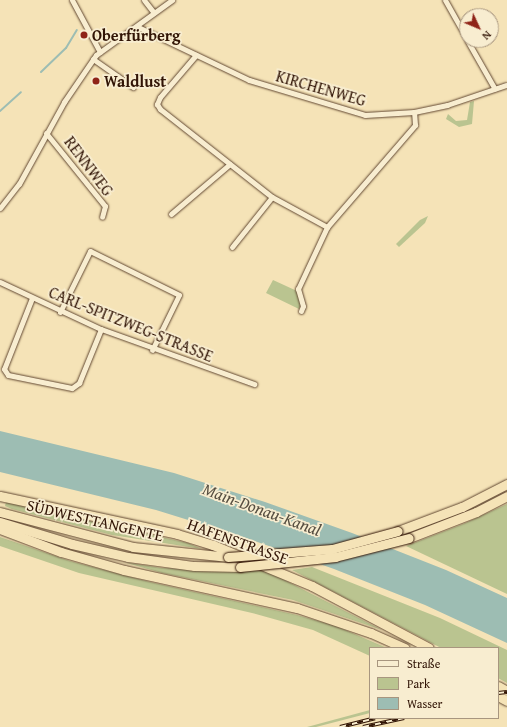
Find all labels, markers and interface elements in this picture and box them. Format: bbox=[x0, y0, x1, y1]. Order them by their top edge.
north arrow bbox=[459, 8, 499, 48]
place label: Oberfürberg bbox=[92, 25, 181, 45]
text: N bbox=[479, 27, 495, 44]
marker: Oberfürberg bbox=[79, 30, 89, 40]
street label: KIRCHENWEG bbox=[274, 66, 368, 110]
place label: Waldlust bbox=[104, 71, 166, 91]
marker: Waldlust bbox=[91, 76, 101, 86]
street label: RENNWEG bbox=[60, 133, 118, 199]
street label: CARL-SPITZWEG-STRASSE bbox=[46, 282, 216, 366]
water label: Main-Donau-Kanal bbox=[200, 478, 324, 540]
street label: SÜDWESTTANGENTE bbox=[25, 495, 165, 545]
street label: HAFENSTRASSE bbox=[185, 514, 291, 568]
legend bbox=[369, 647, 499, 719]
text: Straße bbox=[407, 655, 440, 672]
text: Park bbox=[407, 675, 430, 692]
text: Wasser bbox=[407, 695, 443, 712]

